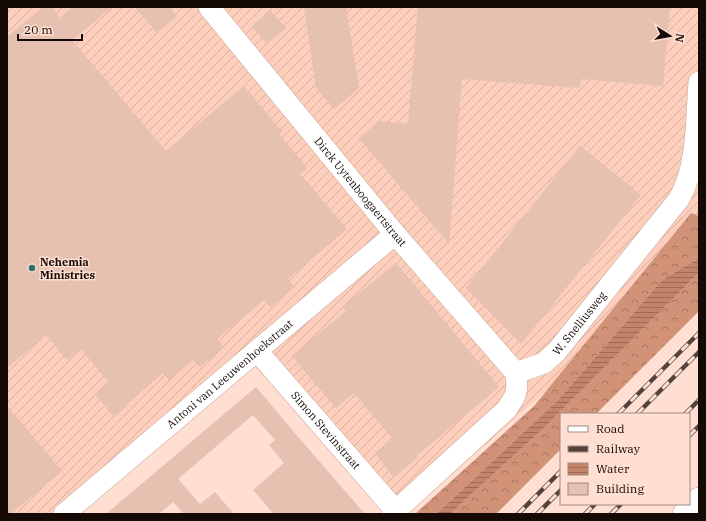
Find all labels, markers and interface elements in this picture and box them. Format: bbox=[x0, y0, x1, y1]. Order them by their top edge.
scale bar bbox=[18, 16, 82, 42]
north arrow bbox=[650, 16, 690, 56]
text: 20 m bbox=[24, 22, 53, 37]
text: N bbox=[672, 32, 688, 44]
street label: Dirck Uytenboogaertstraat bbox=[311, 134, 410, 249]
place label: Nehemia Ministries bbox=[40, 255, 95, 282]
marker: Nehemia Ministries bbox=[27, 263, 37, 273]
street label: W. Snelliusweg bbox=[550, 289, 609, 358]
street label: Antoni van Leeuwenhoekstraat bbox=[164, 316, 296, 431]
street label: Simon Stevinstraat bbox=[288, 388, 364, 472]
legend bbox=[560, 413, 690, 505]
text: Road bbox=[596, 421, 625, 436]
text: Railway bbox=[596, 441, 641, 456]
text: Water bbox=[596, 461, 630, 476]
text: Building bbox=[596, 481, 644, 496]

